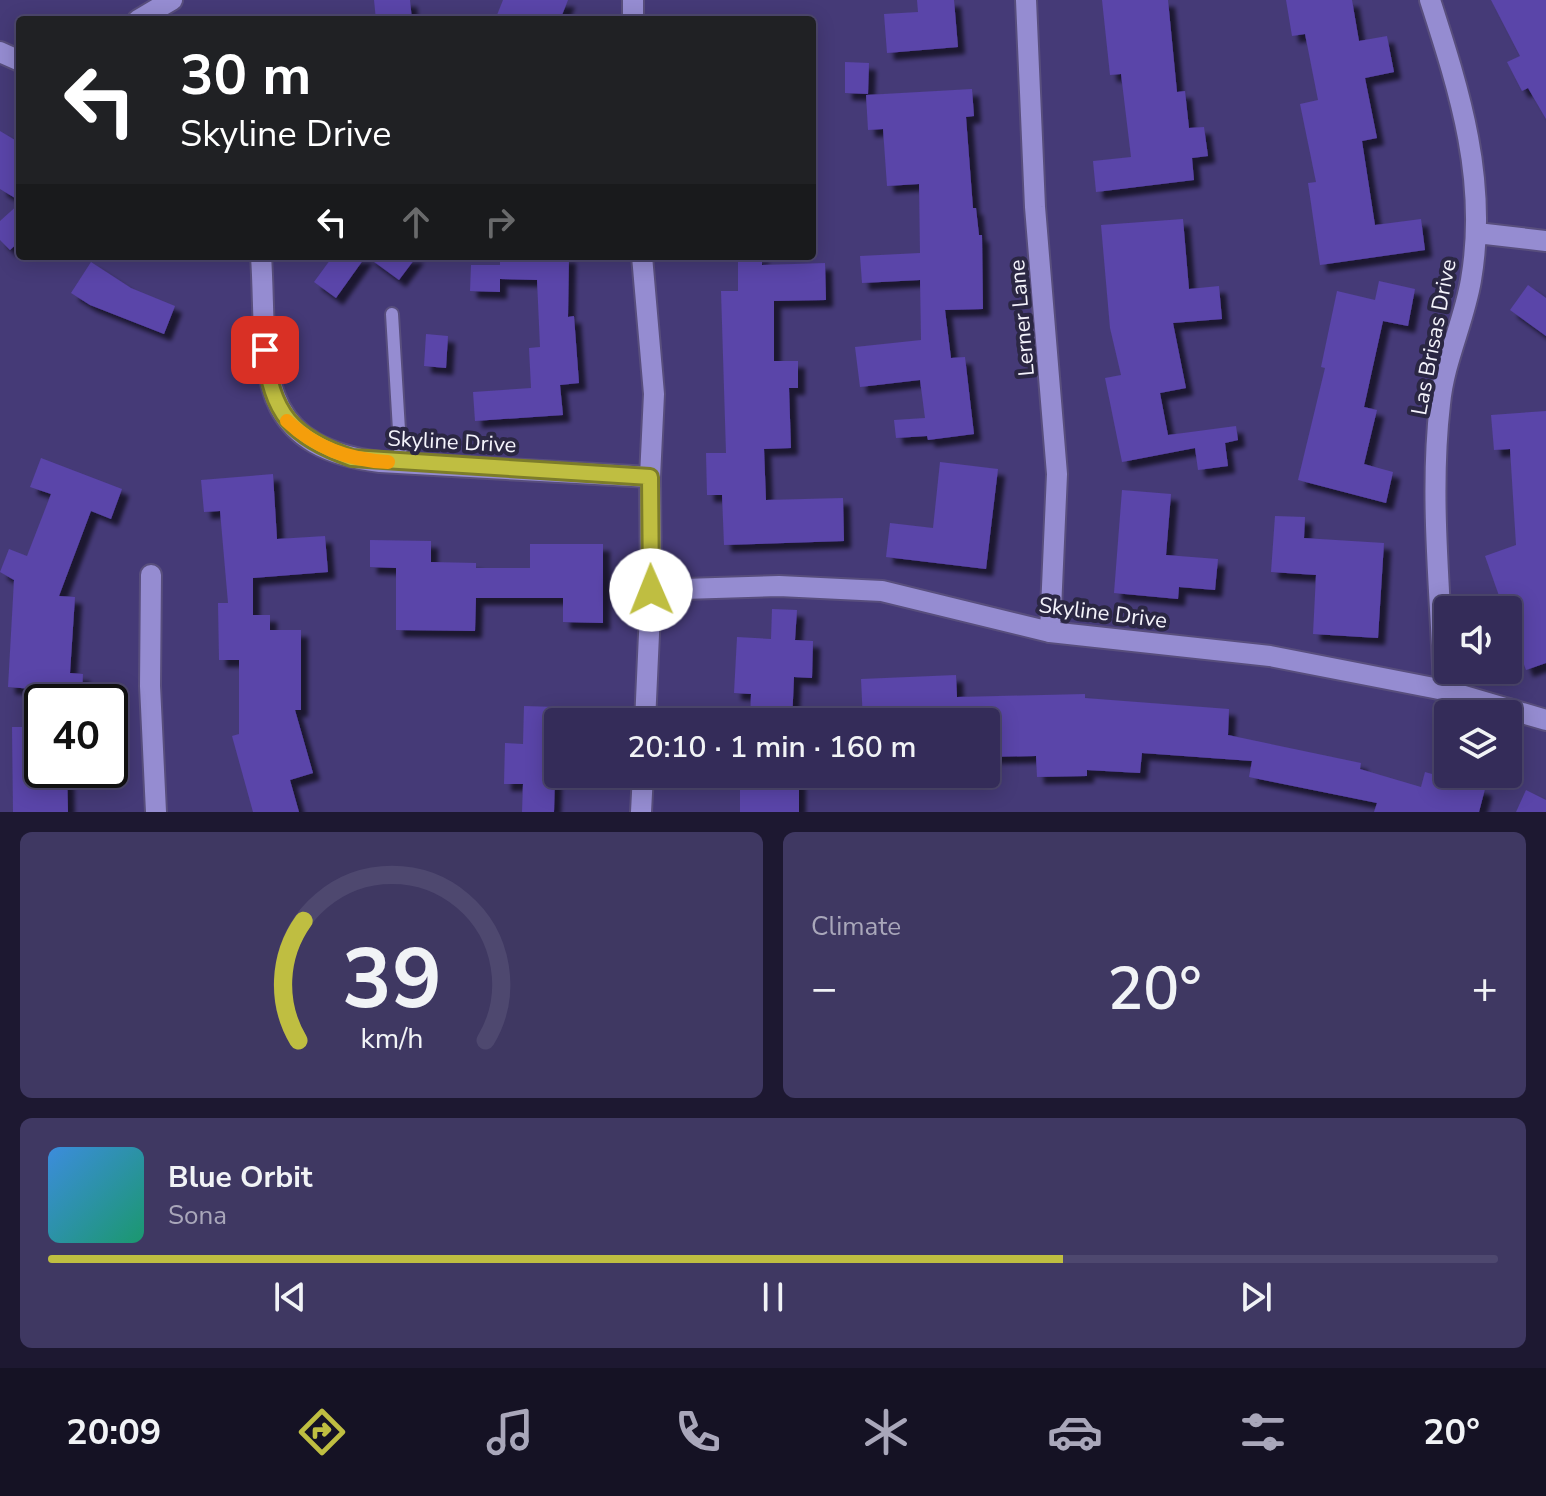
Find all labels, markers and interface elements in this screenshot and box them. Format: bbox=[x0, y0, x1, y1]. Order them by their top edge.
text: 30 m bbox=[180, 37, 311, 114]
icon: left bbox=[48, 48, 152, 152]
text: Skyline Drive bbox=[180, 110, 391, 159]
icon: left bbox=[310, 200, 354, 244]
icon: ahead bbox=[394, 200, 438, 244]
icon: right bbox=[478, 200, 522, 244]
street label: Las Brisas Drive bbox=[1404, 257, 1464, 418]
street label: Lerner Lane bbox=[1002, 258, 1042, 377]
pin bbox=[231, 316, 299, 384]
icon: arrive bbox=[243, 328, 287, 372]
street label: Skyline Drive bbox=[387, 424, 517, 460]
position arrow bbox=[609, 548, 693, 632]
street label: Skyline Drive bbox=[1037, 590, 1169, 636]
map controls bbox=[1434, 596, 1522, 788]
button: sound bbox=[1434, 596, 1522, 684]
speed limit sign: 40 bbox=[24, 684, 128, 788]
button: layers bbox=[1434, 700, 1522, 788]
text: 20:10 · 1 min · 160 m bbox=[627, 727, 917, 768]
text: Climate bbox=[811, 909, 901, 944]
text: 39 bbox=[342, 923, 441, 1036]
text: 20° bbox=[1107, 948, 1202, 1030]
text: − bbox=[811, 959, 837, 1019]
text: + bbox=[1472, 959, 1498, 1019]
text: km/h bbox=[360, 1019, 423, 1058]
text: Blue Orbit bbox=[168, 1157, 312, 1198]
text: Sona bbox=[168, 1198, 227, 1233]
icon: previous bbox=[268, 1275, 312, 1319]
icon: pause bbox=[751, 1275, 795, 1319]
icon: next bbox=[1234, 1275, 1278, 1319]
icon: directions bbox=[294, 1404, 350, 1460]
icon: music bbox=[482, 1404, 538, 1460]
icon: phone bbox=[670, 1404, 726, 1460]
icon: climate bbox=[858, 1404, 914, 1460]
icon: car bbox=[1047, 1404, 1103, 1460]
icon: filters bbox=[1235, 1404, 1291, 1460]
text: 20:09 bbox=[66, 1408, 161, 1457]
text: 20° bbox=[1423, 1408, 1480, 1457]

